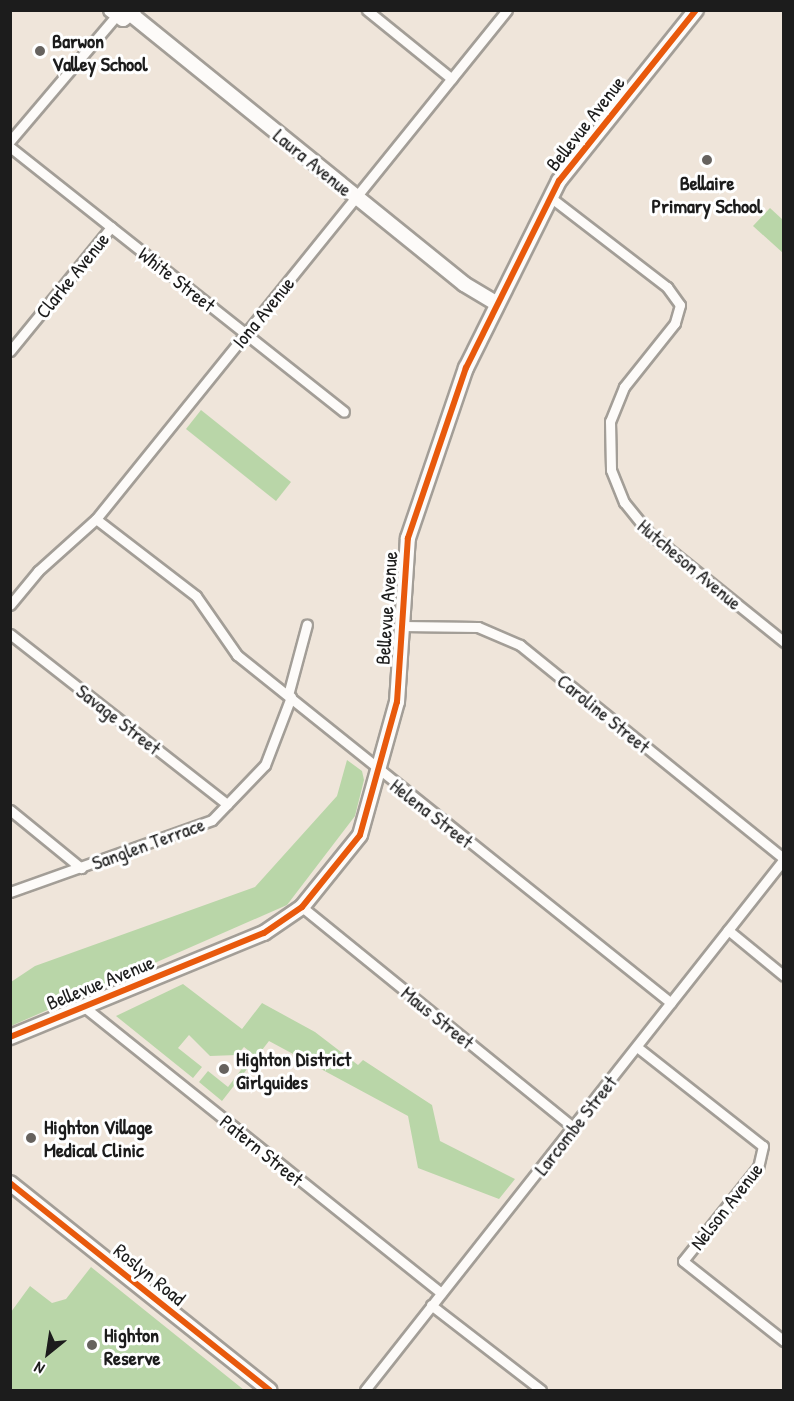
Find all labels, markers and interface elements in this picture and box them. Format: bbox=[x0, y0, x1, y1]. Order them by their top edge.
place label: Barwon Valley School bbox=[52, 28, 147, 75]
marker: Barwon Valley School bbox=[33, 44, 47, 58]
street label: Bellevue Avenue bbox=[540, 71, 630, 175]
street label: Laura Avenue bbox=[269, 123, 357, 201]
marker: Bellaire Primary School bbox=[700, 153, 714, 167]
place label: Bellaire Primary School bbox=[652, 170, 762, 217]
street label: Clarke Avenue bbox=[30, 227, 114, 323]
street label: White Street bbox=[134, 241, 220, 317]
street label: Iona Avenue bbox=[227, 271, 299, 353]
street label: Hutcheson Avenue bbox=[633, 514, 747, 614]
street label: Bellevue Avenue bbox=[370, 550, 402, 666]
street label: Caroline Street bbox=[553, 668, 655, 758]
street label: Savage Street bbox=[72, 678, 166, 760]
street label: Helena Street bbox=[386, 773, 478, 853]
street label: Sanglen Terrace bbox=[88, 812, 208, 874]
street label: Bellevue Avenue bbox=[43, 950, 157, 1014]
street label: Maus Street bbox=[397, 980, 479, 1054]
place label: Highton District Girlguides bbox=[236, 1046, 351, 1093]
marker: Highton District Girlguides bbox=[217, 1062, 231, 1076]
street label: Larcombe Street bbox=[529, 1070, 621, 1180]
street label: Patern Street bbox=[216, 1109, 308, 1191]
place label: Highton Village Medical Clinic bbox=[44, 1114, 153, 1161]
marker: Highton Village Medical Clinic bbox=[22, 1129, 40, 1147]
street label: Nelson Avenue bbox=[685, 1158, 767, 1254]
street label: Roslyn Road bbox=[109, 1238, 191, 1310]
place label: Highton Reserve bbox=[104, 1322, 160, 1369]
north arrow bbox=[18, 1323, 78, 1383]
marker: Highton Reserve bbox=[85, 1338, 99, 1352]
text: N bbox=[30, 1357, 48, 1380]

